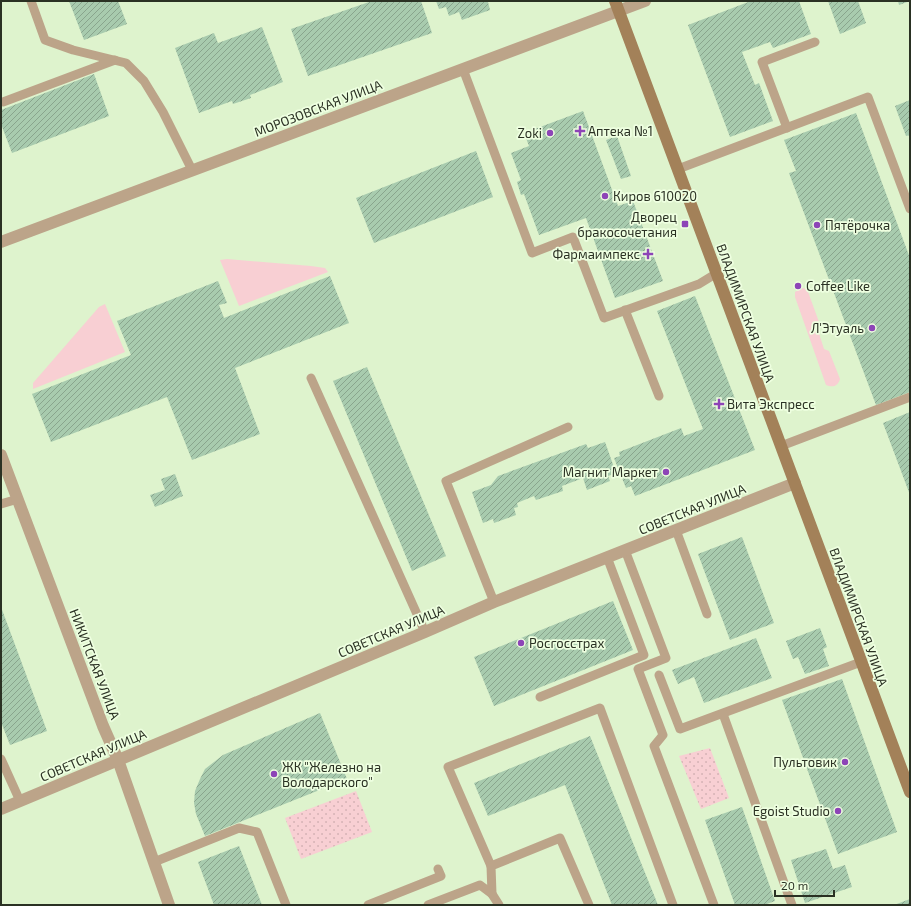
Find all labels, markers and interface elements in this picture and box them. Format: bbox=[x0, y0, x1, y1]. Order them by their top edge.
street label: МОРОЗОВСКАЯ УЛИЦА bbox=[252, 76, 384, 140]
place label: Аптека №1 bbox=[588, 123, 653, 139]
place label: Zoki bbox=[517, 125, 542, 141]
marker: Аптека №1 bbox=[575, 126, 585, 136]
marker: Zoki bbox=[545, 128, 555, 138]
place label: Киров 610020 bbox=[613, 188, 697, 204]
marker: Киров 610020 bbox=[600, 191, 610, 201]
place label: Дворец бракосочетания bbox=[577, 209, 677, 240]
place label: Пятёрочка bbox=[825, 217, 890, 233]
marker: Дворец бракосочетания bbox=[680, 219, 690, 229]
marker: Пятёрочка bbox=[812, 220, 822, 230]
street label: ВЛАДИМИРСКАЯ УЛИЦА bbox=[713, 242, 779, 384]
place label: Фармаимпекс bbox=[552, 246, 640, 262]
marker: Фармаимпекс bbox=[643, 249, 653, 259]
place label: Coffee Like bbox=[806, 278, 870, 294]
marker: Coffee Like bbox=[793, 281, 803, 291]
place label: Л'Этуаль bbox=[811, 320, 864, 336]
marker: Л'Этуаль bbox=[867, 323, 877, 333]
place label: Вита Экспресс bbox=[727, 396, 815, 412]
marker: Вита Экспресс bbox=[714, 399, 724, 409]
place label: Магнит Маркет bbox=[563, 464, 659, 480]
marker: Магнит Маркет bbox=[661, 467, 671, 477]
street label: СОВЕТСКАЯ УЛИЦА bbox=[636, 480, 748, 538]
street label: ВЛАДИМИРСКАЯ УЛИЦА bbox=[826, 546, 892, 688]
street label: СОВЕТСКАЯ УЛИЦА bbox=[335, 601, 447, 661]
street label: НИКИТСКАЯ УЛИЦА bbox=[67, 606, 123, 722]
place label: Росгосстрах bbox=[529, 635, 605, 651]
marker: Росгосстрах bbox=[516, 638, 526, 648]
street label: СОВЕТСКАЯ УЛИЦА bbox=[37, 725, 149, 785]
place label: Пультовик bbox=[773, 754, 837, 770]
marker: Пультовик bbox=[840, 757, 850, 767]
place label: ЖК "Железно на Володарского" bbox=[282, 759, 381, 790]
marker: ЖК "Железно на Володарского" bbox=[269, 769, 279, 779]
place label: Egoist Studio bbox=[753, 803, 830, 819]
marker: Egoist Studio bbox=[833, 806, 843, 816]
scale bar bbox=[775, 872, 834, 898]
text: 20 m bbox=[781, 878, 808, 892]

